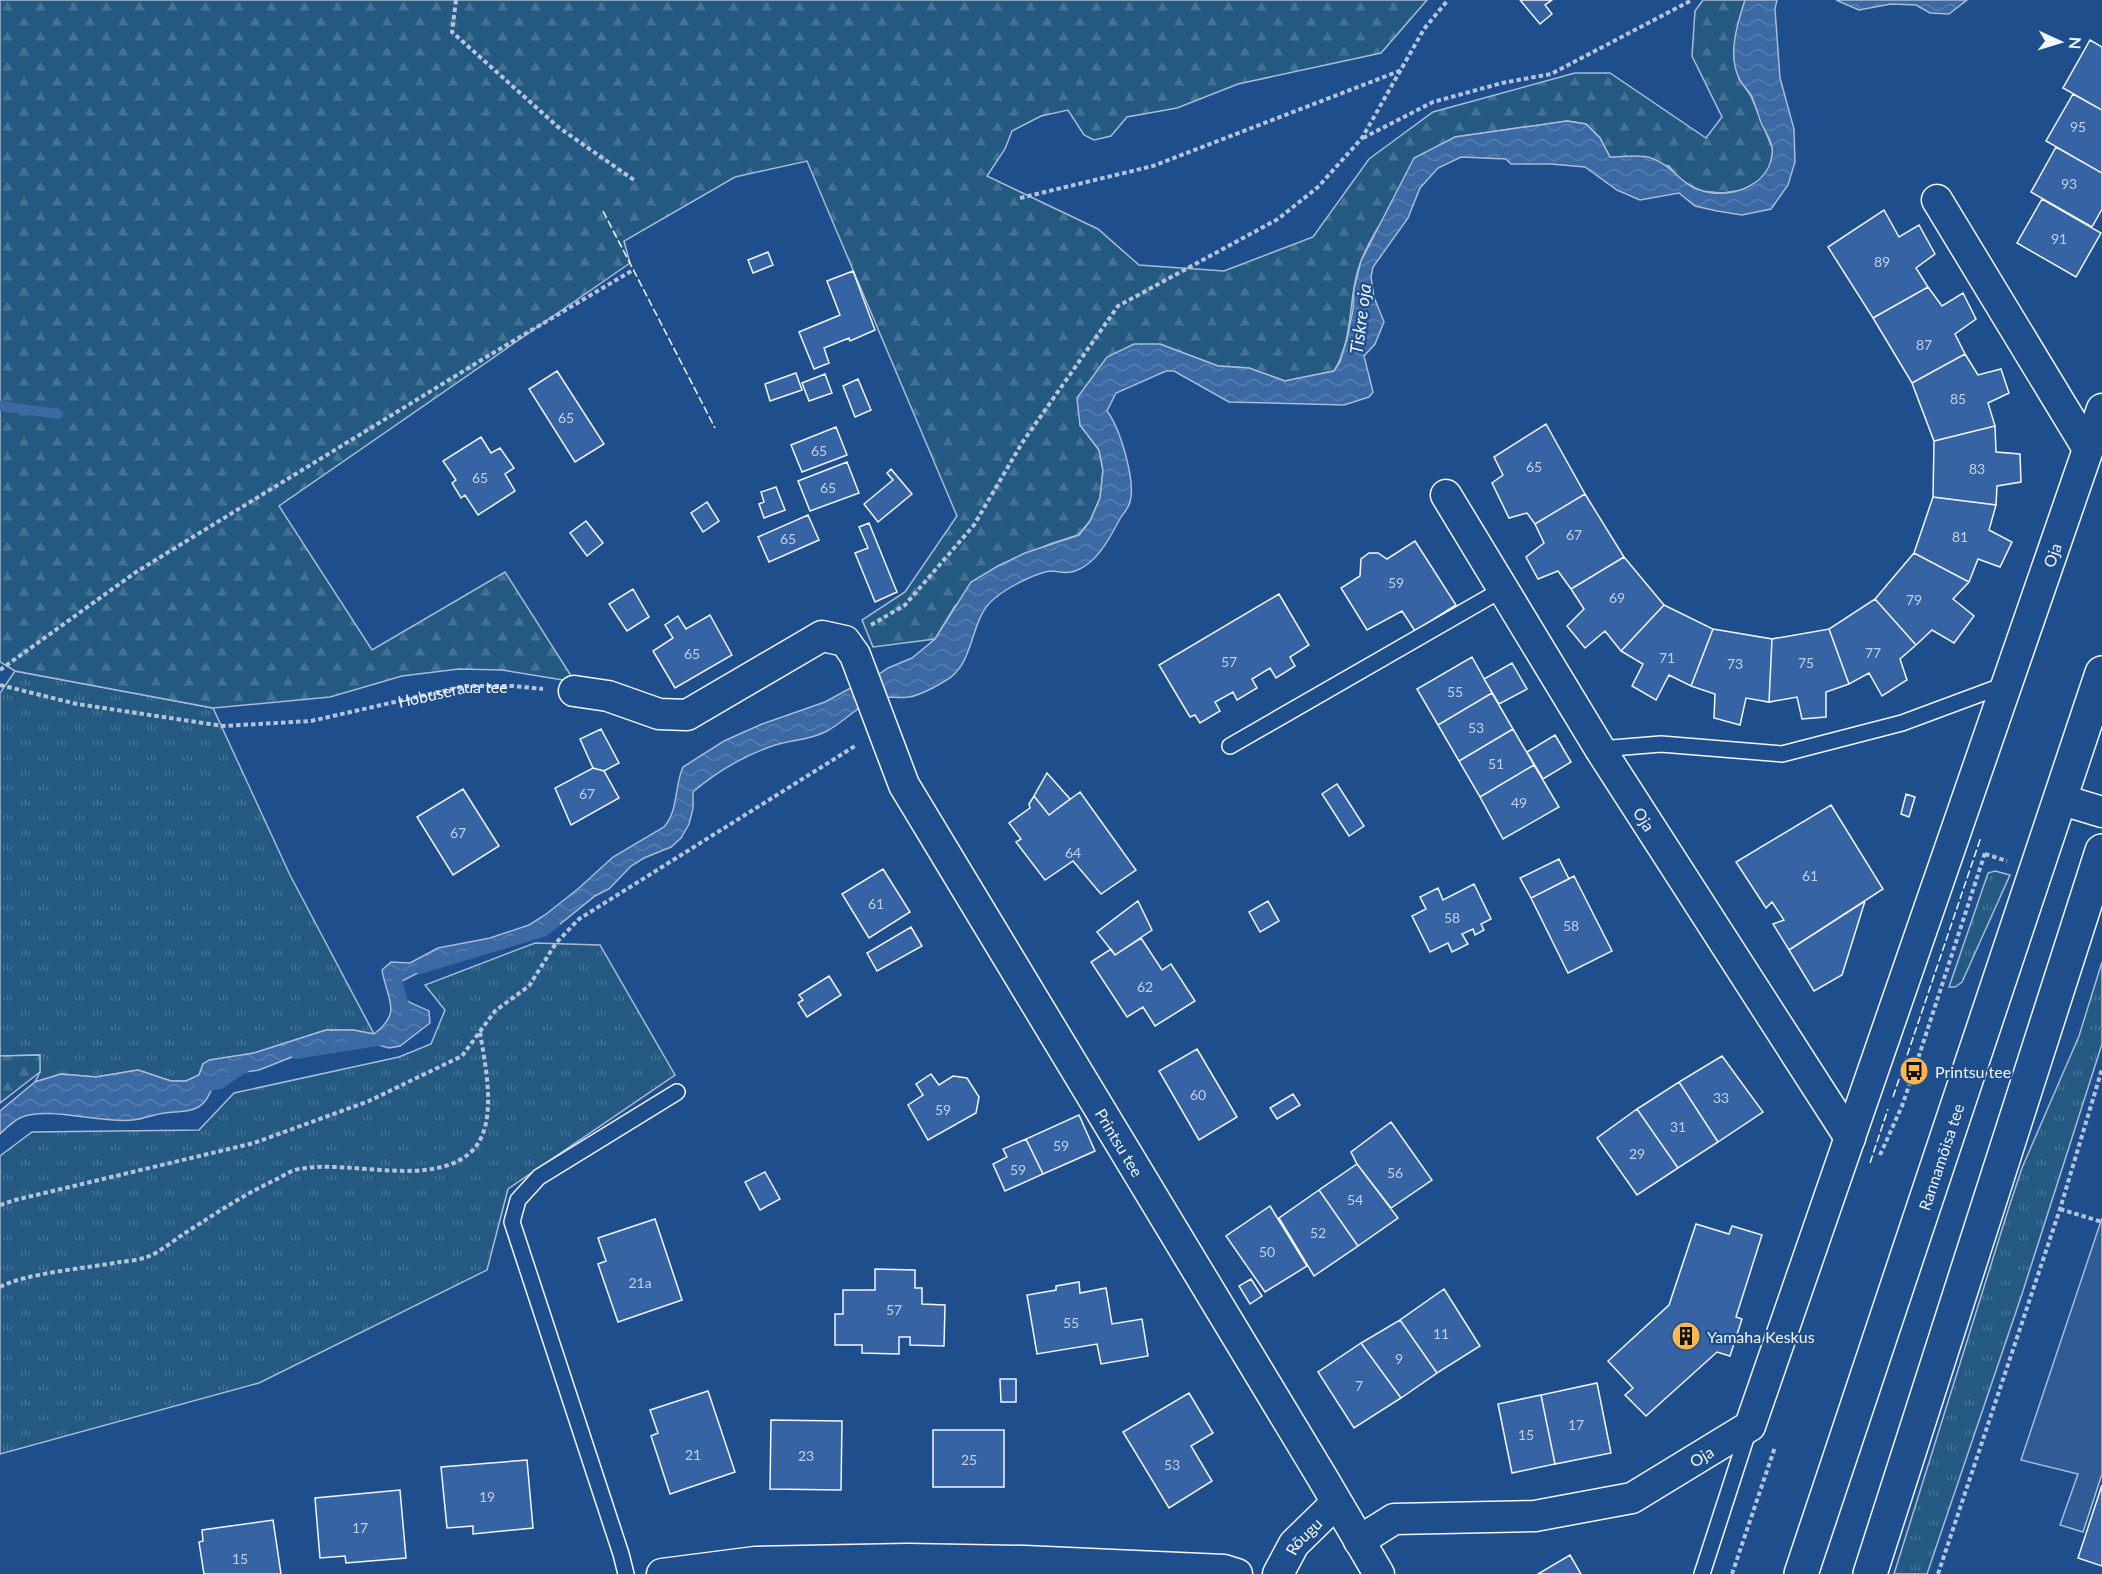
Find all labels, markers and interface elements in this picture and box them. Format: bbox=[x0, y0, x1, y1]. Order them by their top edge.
north arrow bbox=[2030, 12, 2090, 72]
text: N bbox=[2066, 36, 2085, 50]
house number: 95 bbox=[2070, 118, 2086, 135]
house number: 93 bbox=[2061, 175, 2077, 192]
house number: 91 bbox=[2051, 230, 2067, 247]
house number: 89 bbox=[1874, 253, 1890, 270]
water label: Tiskre oja bbox=[1345, 282, 1375, 356]
house number: 87 bbox=[1916, 336, 1932, 353]
house number: 85 bbox=[1950, 390, 1966, 407]
house number: 65 bbox=[558, 409, 574, 426]
house number: 65 bbox=[811, 442, 827, 459]
house number: 65 bbox=[1526, 458, 1542, 475]
house number: 83 bbox=[1969, 460, 1985, 477]
house number: 65 bbox=[472, 469, 488, 486]
house number: 65 bbox=[820, 479, 836, 496]
house number: 67 bbox=[1566, 526, 1582, 543]
house number: 81 bbox=[1952, 528, 1968, 545]
house number: 65 bbox=[780, 530, 796, 547]
street label: Oja bbox=[2039, 540, 2064, 570]
house number: 59 bbox=[1388, 574, 1404, 591]
house number: 69 bbox=[1609, 589, 1625, 606]
house number: 79 bbox=[1906, 591, 1922, 608]
house number: 77 bbox=[1865, 644, 1881, 661]
house number: 65 bbox=[684, 645, 700, 662]
house number: 71 bbox=[1659, 649, 1675, 666]
house number: 57 bbox=[1221, 653, 1237, 670]
house number: 75 bbox=[1798, 654, 1814, 671]
house number: 73 bbox=[1727, 655, 1743, 672]
street label: Hobuseraua tee bbox=[396, 677, 508, 711]
house number: 55 bbox=[1447, 683, 1463, 700]
house number: 53 bbox=[1468, 719, 1484, 736]
house number: 51 bbox=[1488, 755, 1504, 772]
house number: 67 bbox=[579, 785, 595, 802]
house number: 49 bbox=[1511, 794, 1527, 811]
street label: Oja bbox=[1630, 803, 1659, 834]
house number: 67 bbox=[450, 824, 466, 841]
house number: 64 bbox=[1065, 844, 1081, 861]
house number: 61 bbox=[1802, 867, 1818, 884]
house number: 61 bbox=[868, 895, 884, 912]
house number: 58 bbox=[1444, 909, 1460, 926]
house number: 58 bbox=[1563, 917, 1579, 934]
house number: 62 bbox=[1137, 978, 1153, 995]
bus stop icon: Printsu tee bbox=[1898, 1055, 1930, 1087]
place label: Printsu tee bbox=[1935, 1062, 2011, 1081]
house number: 60 bbox=[1190, 1086, 1206, 1103]
house number: 33 bbox=[1713, 1089, 1729, 1106]
house number: 59 bbox=[935, 1101, 951, 1118]
street label: Rannamõisa tee bbox=[1914, 1101, 1967, 1213]
street label: Printsu tee bbox=[1092, 1105, 1148, 1180]
house number: 31 bbox=[1670, 1118, 1686, 1135]
house number: 59 bbox=[1053, 1137, 1069, 1154]
house number: 29 bbox=[1629, 1145, 1645, 1162]
house number: 59 bbox=[1010, 1161, 1026, 1178]
house number: 56 bbox=[1387, 1164, 1403, 1181]
house number: 54 bbox=[1347, 1191, 1363, 1208]
house number: 52 bbox=[1310, 1224, 1326, 1241]
house number: 50 bbox=[1259, 1243, 1275, 1260]
house number: 21a bbox=[628, 1274, 652, 1291]
house number: 57 bbox=[886, 1301, 902, 1318]
house number: 55 bbox=[1063, 1314, 1079, 1331]
building icon: Yamaha Keskus bbox=[1670, 1320, 1702, 1352]
house number: 11 bbox=[1433, 1325, 1449, 1342]
place label: Yamaha Keskus bbox=[1707, 1327, 1815, 1346]
house number: 9 bbox=[1395, 1350, 1403, 1367]
house number: 7 bbox=[1355, 1377, 1363, 1394]
house number: 17 bbox=[1568, 1416, 1584, 1433]
house number: 15 bbox=[1518, 1426, 1534, 1443]
street label: Oja bbox=[1686, 1441, 1717, 1470]
house number: 21 bbox=[685, 1446, 701, 1463]
house number: 23 bbox=[798, 1447, 814, 1464]
house number: 25 bbox=[961, 1451, 977, 1468]
house number: 53 bbox=[1164, 1456, 1180, 1473]
house number: 19 bbox=[479, 1488, 495, 1505]
street label: Rõugu bbox=[1281, 1513, 1325, 1558]
house number: 17 bbox=[352, 1519, 368, 1536]
house number: 15 bbox=[232, 1550, 248, 1567]

